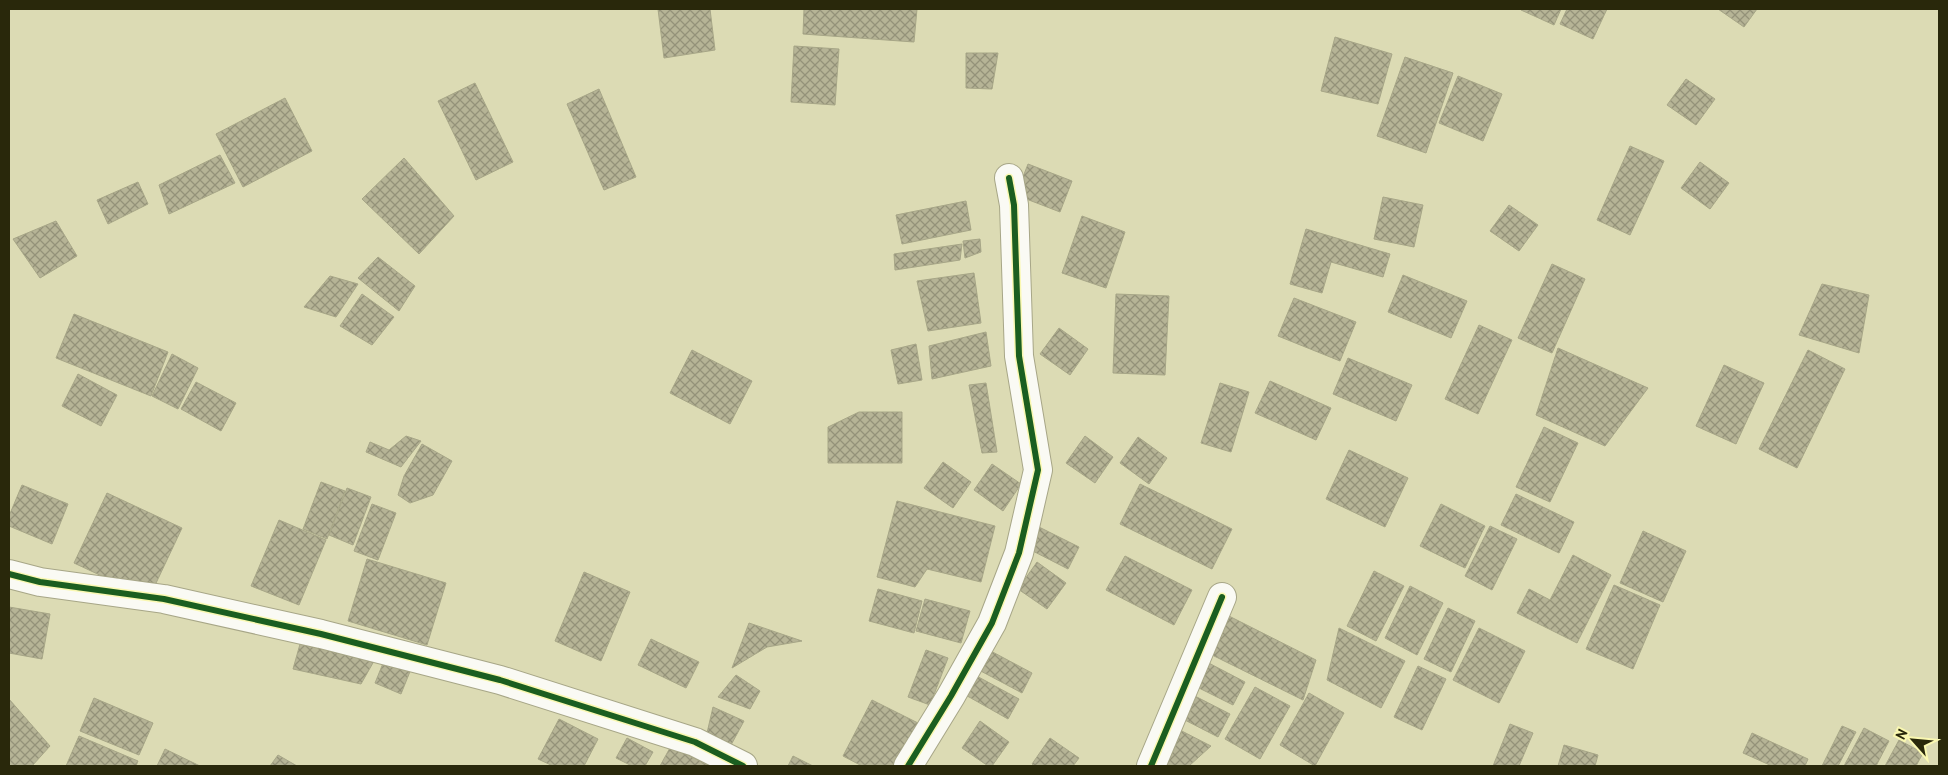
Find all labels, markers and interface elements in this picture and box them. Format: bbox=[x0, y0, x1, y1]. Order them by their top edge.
north arrow bbox=[1888, 715, 1938, 765]
text: N bbox=[1891, 726, 1912, 742]

